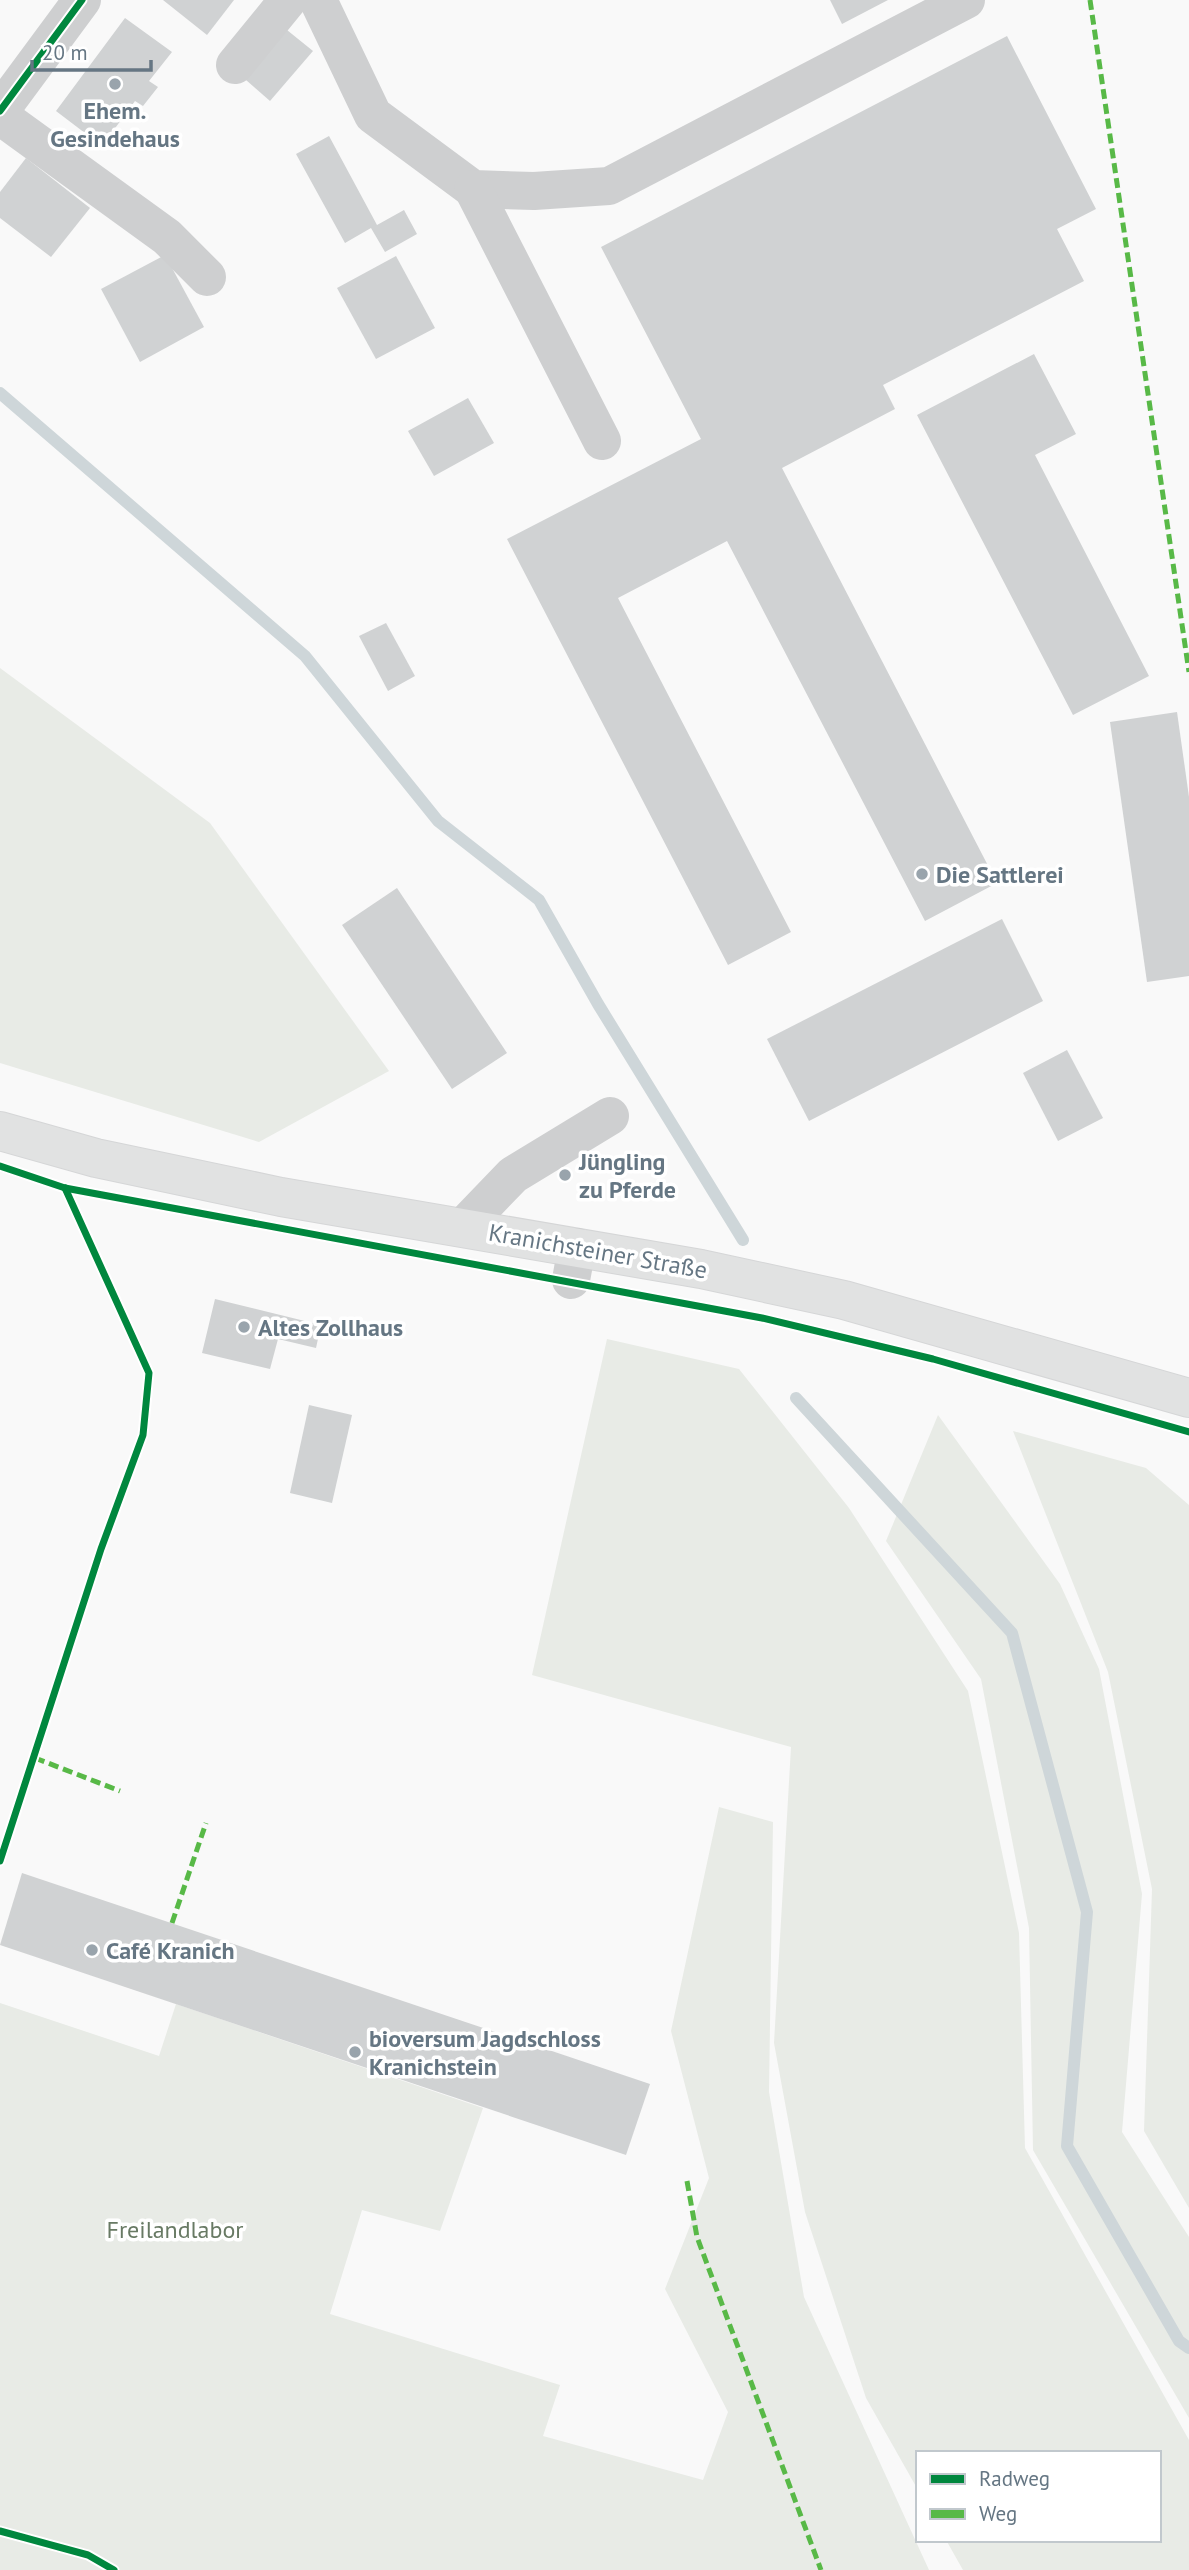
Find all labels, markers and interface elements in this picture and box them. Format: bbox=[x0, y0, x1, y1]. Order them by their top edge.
scale bar bbox=[32, 28, 150, 72]
text: 20 m bbox=[42, 39, 88, 66]
marker: Ehem. Gesindehaus bbox=[107, 76, 123, 92]
place label: Ehem. Gesindehaus bbox=[50, 95, 180, 154]
place label: Die Sattlerei bbox=[936, 859, 1064, 890]
marker: Die Sattlerei bbox=[914, 866, 930, 882]
place label: Jüngling zu Pferde bbox=[578, 1146, 676, 1205]
marker: Jüngling zu Pferde bbox=[557, 1167, 573, 1183]
street label: Kranichsteiner Straße bbox=[486, 1217, 710, 1285]
place label: Altes Zollhaus bbox=[258, 1312, 403, 1343]
marker: Altes Zollhaus bbox=[236, 1319, 252, 1335]
place label: Café Kranich bbox=[106, 1935, 235, 1966]
marker: Café Kranich bbox=[84, 1942, 100, 1958]
place label: bioversum Jagdschloss Kranichstein bbox=[369, 2023, 601, 2082]
marker: bioversum Jagdschloss Kranichstein bbox=[347, 2044, 363, 2060]
park label: Freilandlabor bbox=[106, 2214, 244, 2245]
legend bbox=[916, 2451, 1161, 2542]
text: Radweg bbox=[979, 2465, 1050, 2492]
text: Weg bbox=[979, 2500, 1017, 2527]

